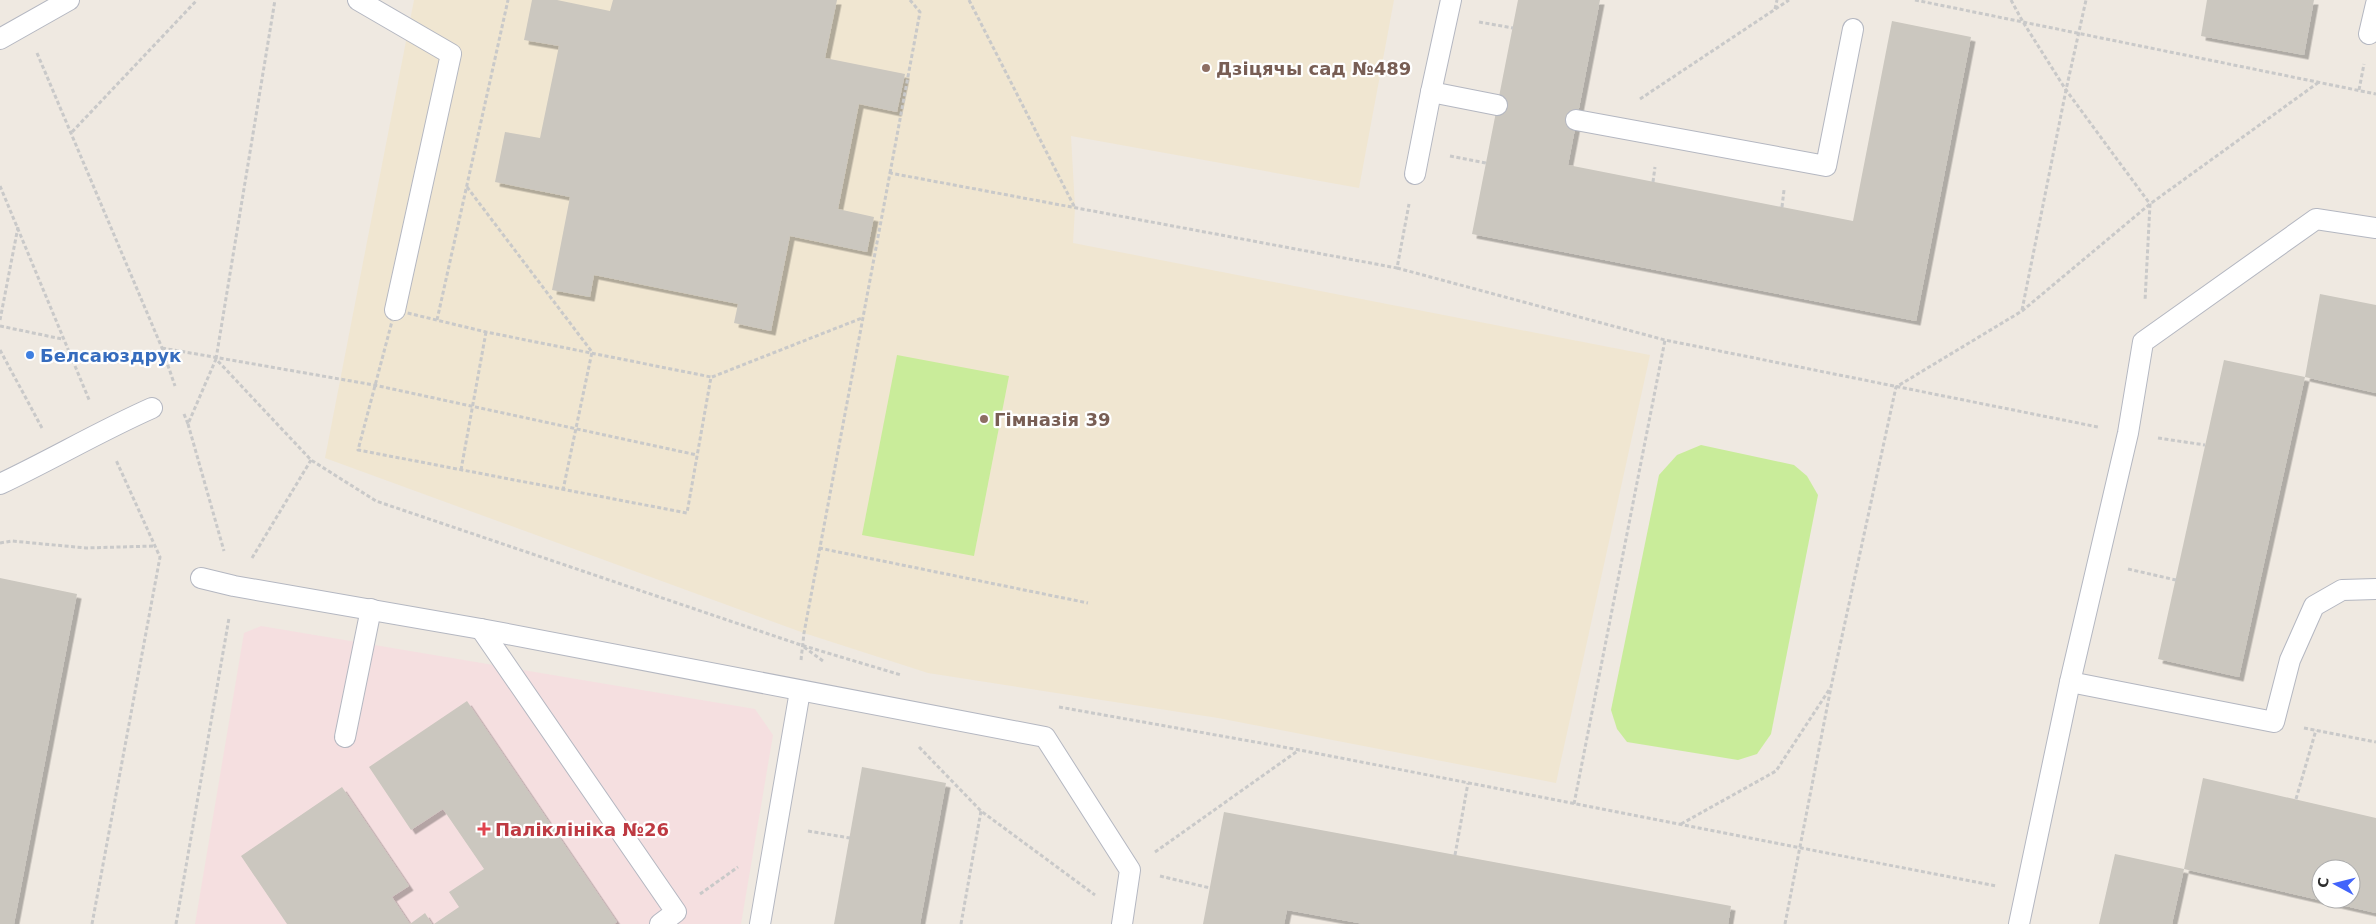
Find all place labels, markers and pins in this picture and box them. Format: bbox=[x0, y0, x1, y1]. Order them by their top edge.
place label: Дзіцячы сад №489 bbox=[1216, 58, 1411, 79]
marker: Дзіцячы сад №489 bbox=[1200, 62, 1212, 74]
place label: Белсаюздрук bbox=[40, 345, 181, 366]
marker: Белсаюздрук bbox=[24, 349, 36, 361]
place label: Гімназія 39 bbox=[994, 409, 1110, 430]
marker: Гімназія 39 bbox=[978, 413, 990, 425]
place label: Паліклініка №26 bbox=[495, 819, 669, 840]
marker: Паліклініка №26 bbox=[477, 822, 491, 836]

